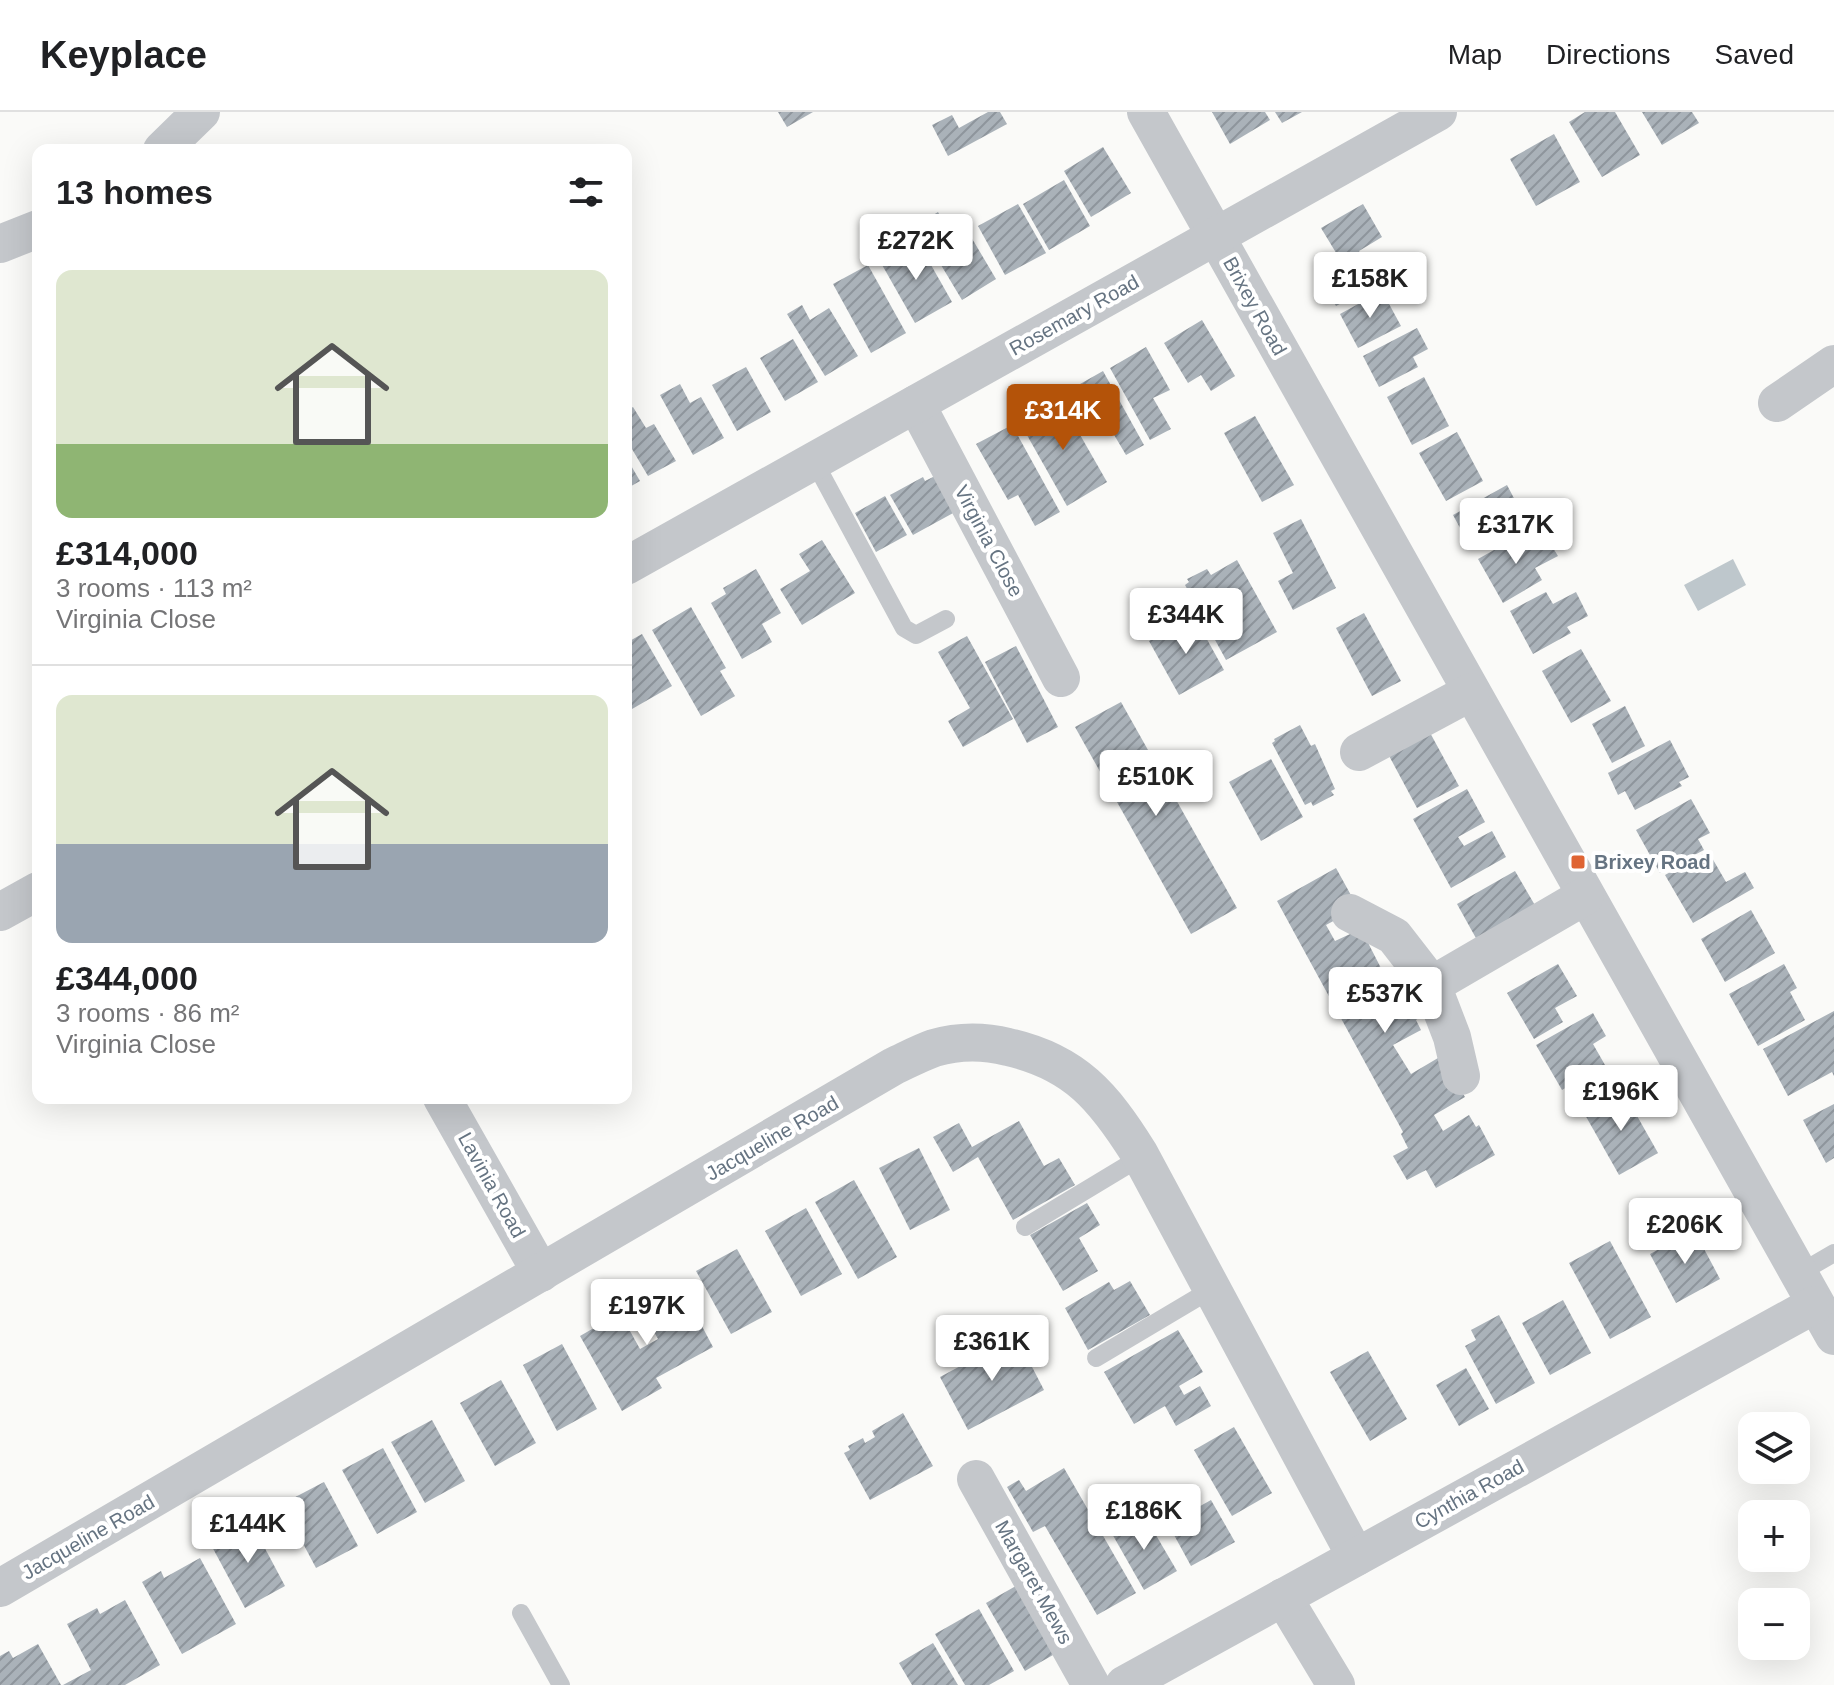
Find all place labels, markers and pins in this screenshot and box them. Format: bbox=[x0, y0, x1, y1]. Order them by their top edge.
pin: £272K bbox=[860, 214, 972, 282]
pin: £158K bbox=[1314, 252, 1426, 320]
pin: £314K bbox=[1007, 384, 1119, 452]
pin: £317K bbox=[1460, 498, 1572, 566]
pin: £344K bbox=[1130, 588, 1242, 656]
pin: £510K bbox=[1100, 750, 1212, 818]
place label: Brixey Road bbox=[1594, 851, 1711, 873]
marker: Brixey Road bbox=[1569, 853, 1587, 871]
pin: £537K bbox=[1329, 967, 1441, 1035]
pin: £196K bbox=[1565, 1065, 1677, 1133]
pin: £206K bbox=[1629, 1198, 1741, 1266]
pin: £197K bbox=[591, 1279, 703, 1347]
pin: £361K bbox=[936, 1315, 1048, 1383]
pin: £186K bbox=[1088, 1484, 1200, 1552]
pin: £144K bbox=[192, 1497, 304, 1565]

